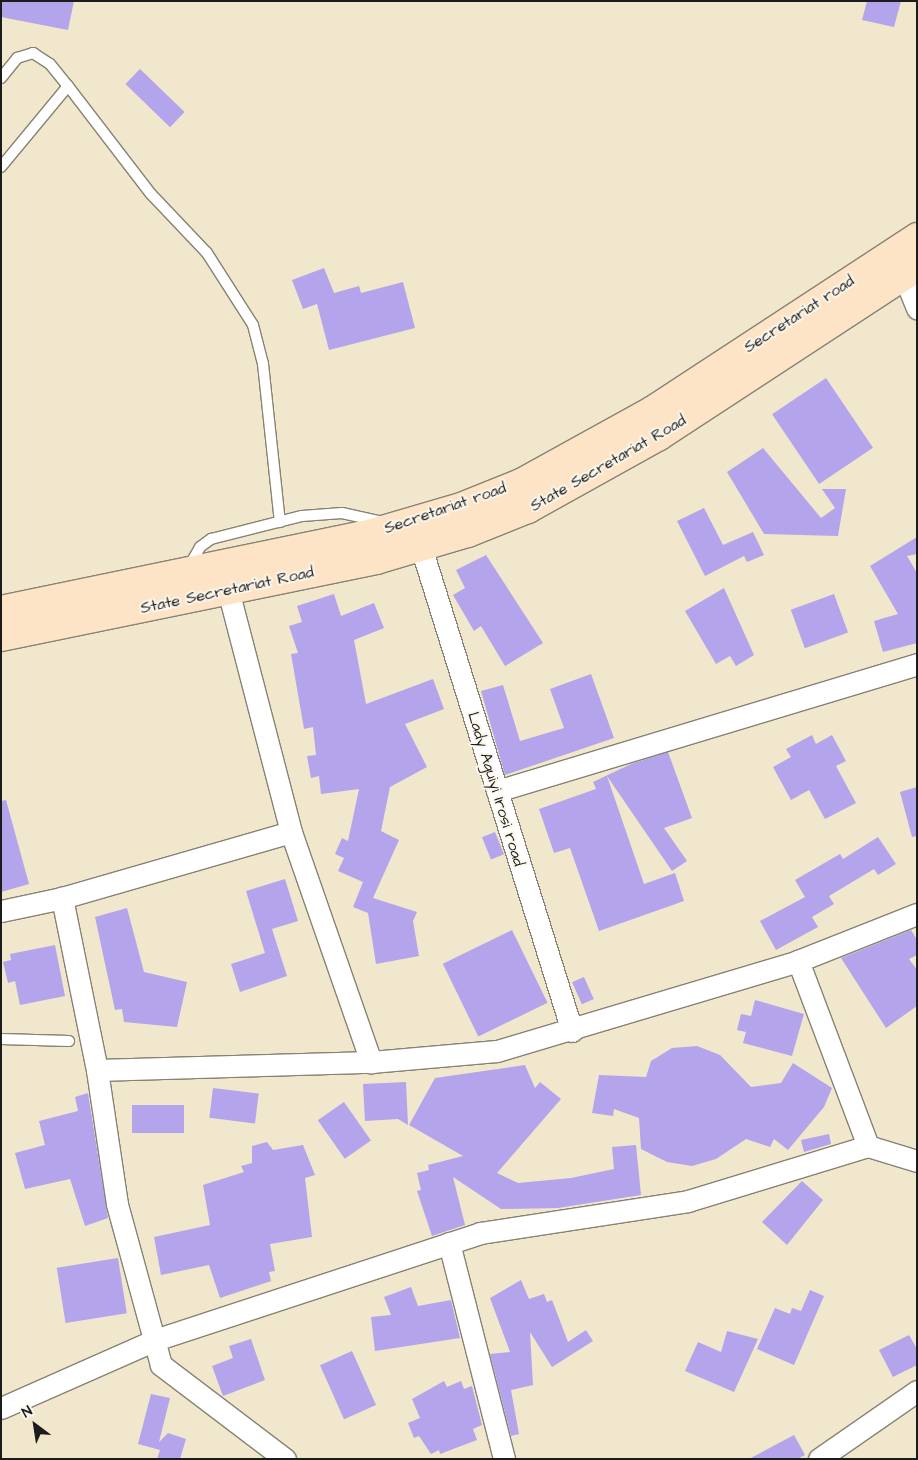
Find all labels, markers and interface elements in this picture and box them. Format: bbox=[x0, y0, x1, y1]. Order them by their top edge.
street label: Secretariat road bbox=[740, 271, 858, 357]
street label: State Secretariat Road bbox=[527, 411, 689, 515]
street label: Secretariat road bbox=[382, 478, 508, 538]
street label: State Secretariat Road bbox=[139, 562, 315, 618]
street label: Lady Aguiyi Irosi road bbox=[463, 709, 529, 869]
north arrow bbox=[10, 1400, 60, 1450]
text: N bbox=[18, 1401, 36, 1423]

